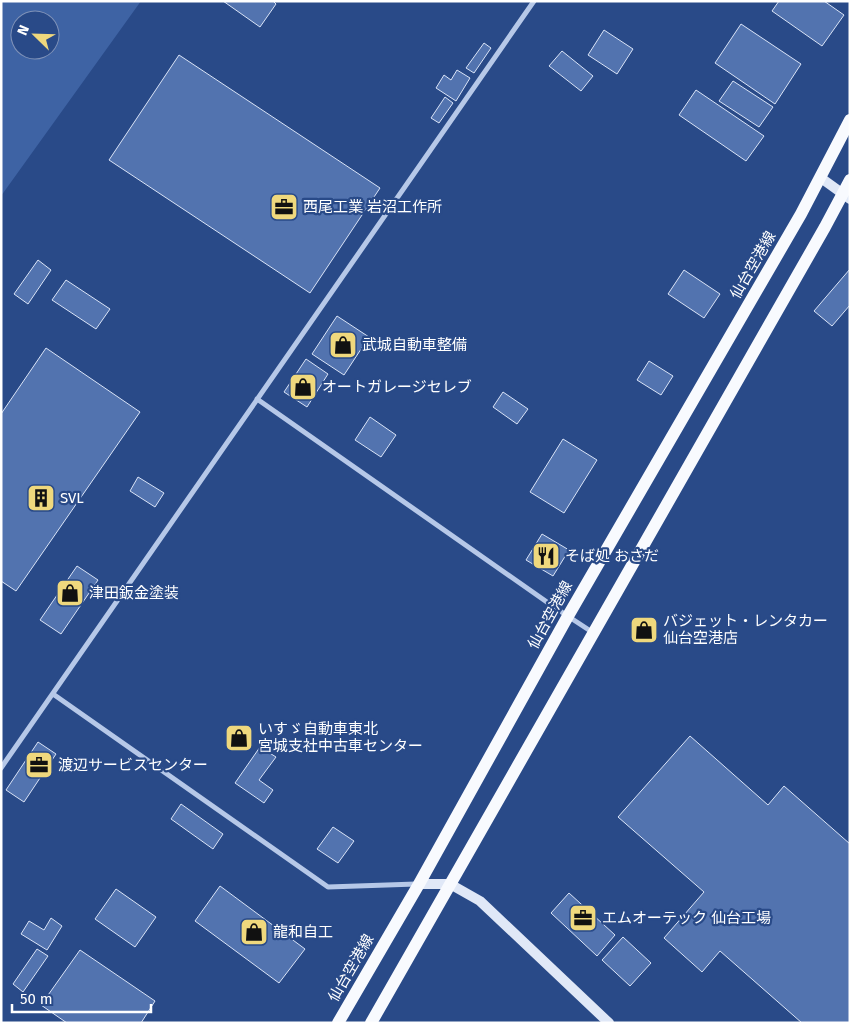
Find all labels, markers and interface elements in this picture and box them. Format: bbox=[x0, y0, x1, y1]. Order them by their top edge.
north arrow bbox=[10, 10, 60, 60]
text: N bbox=[14, 23, 33, 38]
office icon: 西尾工業 岩沼工作所 bbox=[269, 192, 299, 222]
place label: 西尾工業 岩沼工作所 bbox=[303, 198, 442, 216]
street label: 仙台空港線 bbox=[726, 228, 780, 302]
shop icon: 武城自動車整備 bbox=[328, 330, 358, 360]
place label: 武城自動車整備 bbox=[362, 336, 467, 354]
shop icon: オートガレージセレブ bbox=[288, 372, 318, 402]
place label: オートガレージセレブ bbox=[322, 378, 472, 396]
building icon: SVL bbox=[26, 483, 56, 513]
place label: SVL bbox=[60, 489, 84, 507]
restaurant icon: そば処 おさだ bbox=[531, 541, 561, 571]
place label: そば処 おさだ bbox=[565, 547, 659, 565]
shop icon: 津田鈑金塗装 bbox=[55, 578, 85, 608]
street label: 仙台空港線 bbox=[524, 578, 576, 652]
place label: 津田鈑金塗装 bbox=[89, 584, 179, 602]
place label: バジェット・レンタカー 仙台空港店 bbox=[663, 612, 828, 647]
shop icon: バジェット・レンタカー 仙台空港店 bbox=[629, 615, 659, 645]
place label: いすゞ自動車東北 宮城支社中古車センター bbox=[258, 720, 423, 755]
shop icon: いすゞ自動車東北 宮城支社中古車センター bbox=[224, 723, 254, 753]
office icon: 渡辺サービスセンター bbox=[24, 750, 54, 780]
place label: 渡辺サービスセンター bbox=[58, 756, 208, 774]
office icon: エムオーテック 仙台工場 bbox=[568, 903, 598, 933]
place label: エムオーテック 仙台工場 bbox=[602, 909, 771, 927]
shop icon: 龍和自工 bbox=[239, 917, 269, 947]
place label: 龍和自工 bbox=[273, 923, 333, 941]
street label: 仙台空港線 bbox=[324, 931, 378, 1005]
scale bar bbox=[12, 982, 151, 1014]
text: 50 m bbox=[20, 990, 53, 1008]

